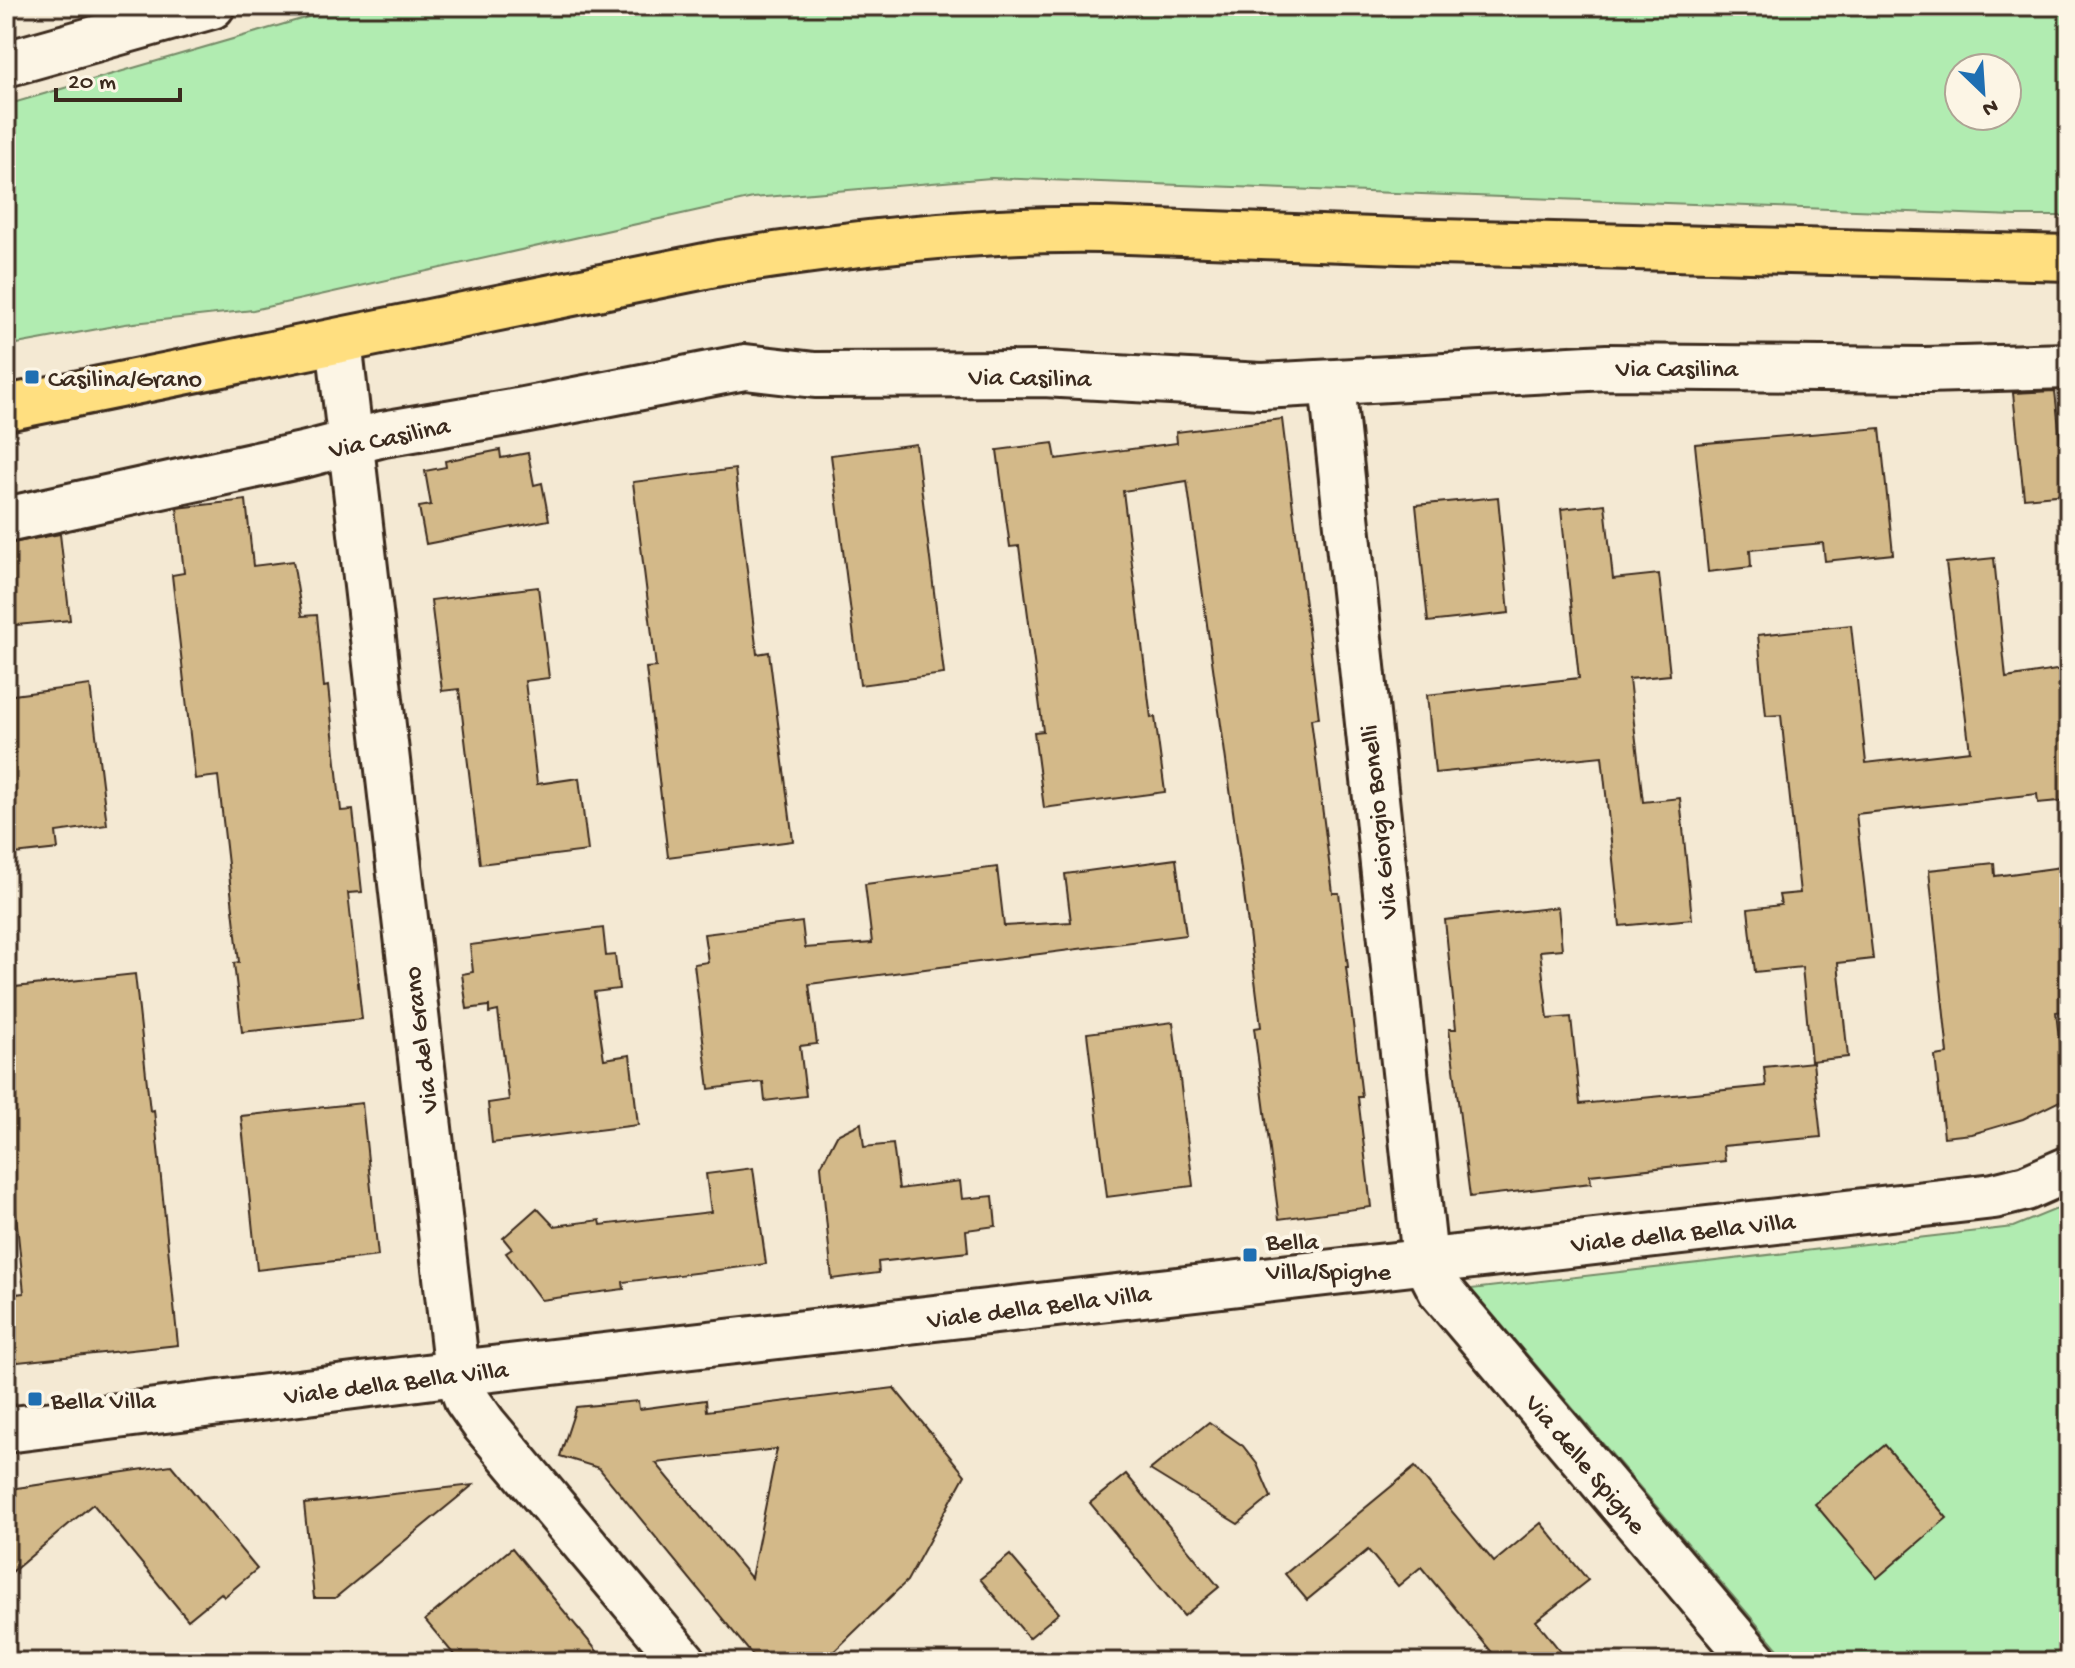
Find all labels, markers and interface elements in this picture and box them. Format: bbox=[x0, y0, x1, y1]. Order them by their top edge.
scale bar bbox=[56, 52, 180, 102]
north arrow bbox=[1943, 52, 2023, 132]
text: 20 m bbox=[68, 69, 116, 98]
text: N bbox=[1978, 92, 2002, 121]
street label: Via Casilina bbox=[1615, 356, 1740, 387]
street label: Via Casilina bbox=[967, 364, 1093, 397]
place label: Casilina/Grano bbox=[48, 366, 202, 397]
marker: Casilina/Grano bbox=[23, 368, 41, 386]
street label: Via Casilina bbox=[326, 412, 455, 469]
street label: Via Giorgio Bonelli bbox=[1356, 723, 1407, 921]
street label: Via del Grano bbox=[399, 965, 448, 1115]
street label: Viale della Bella Villa bbox=[1569, 1208, 1799, 1263]
place label: Bella Villa/Spighe bbox=[1265, 1229, 1391, 1290]
marker: Bella Villa/Spighe bbox=[1241, 1246, 1259, 1264]
street label: Viale della Bella Villa bbox=[925, 1280, 1155, 1339]
street label: Viale della Bella Villa bbox=[282, 1356, 512, 1415]
place label: Bella Villa bbox=[50, 1388, 157, 1419]
street label: Via delle Spighe bbox=[1515, 1389, 1651, 1543]
marker: Bella Villa bbox=[26, 1390, 44, 1408]

